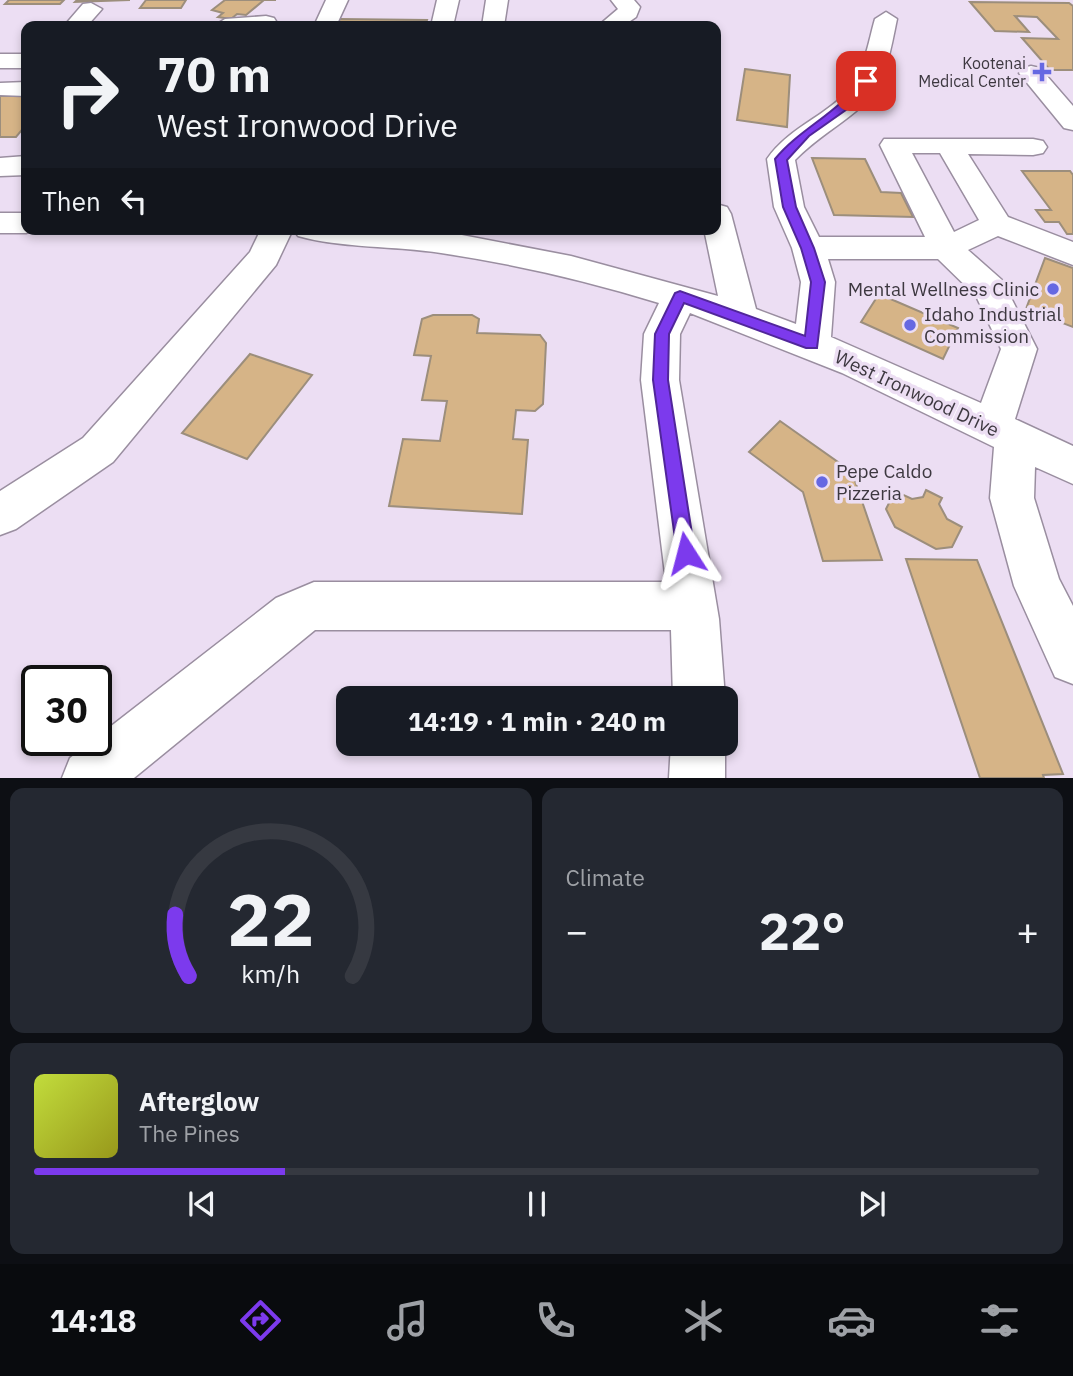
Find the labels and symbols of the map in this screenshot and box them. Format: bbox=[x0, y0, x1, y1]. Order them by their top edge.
pin bbox=[836, 51, 896, 111]
place label: Kootenai Medical Center bbox=[918, 53, 1026, 91]
marker: Kootenai Medical Center bbox=[1032, 62, 1052, 82]
place label: Mental Wellness Clinic bbox=[848, 277, 1039, 301]
marker: Mental Wellness Clinic bbox=[1045, 281, 1061, 297]
place label: Idaho Industrial Commission bbox=[924, 302, 1062, 348]
marker: Idaho Industrial Commission bbox=[902, 317, 918, 333]
street label: West Ironwood Drive bbox=[831, 344, 1003, 442]
place label: Pepe Caldo Pizzeria bbox=[836, 459, 932, 505]
marker: Pepe Caldo Pizzeria bbox=[814, 474, 830, 490]
position arrow bbox=[649, 516, 723, 590]
speed limit sign: 30 bbox=[21, 665, 112, 756]

